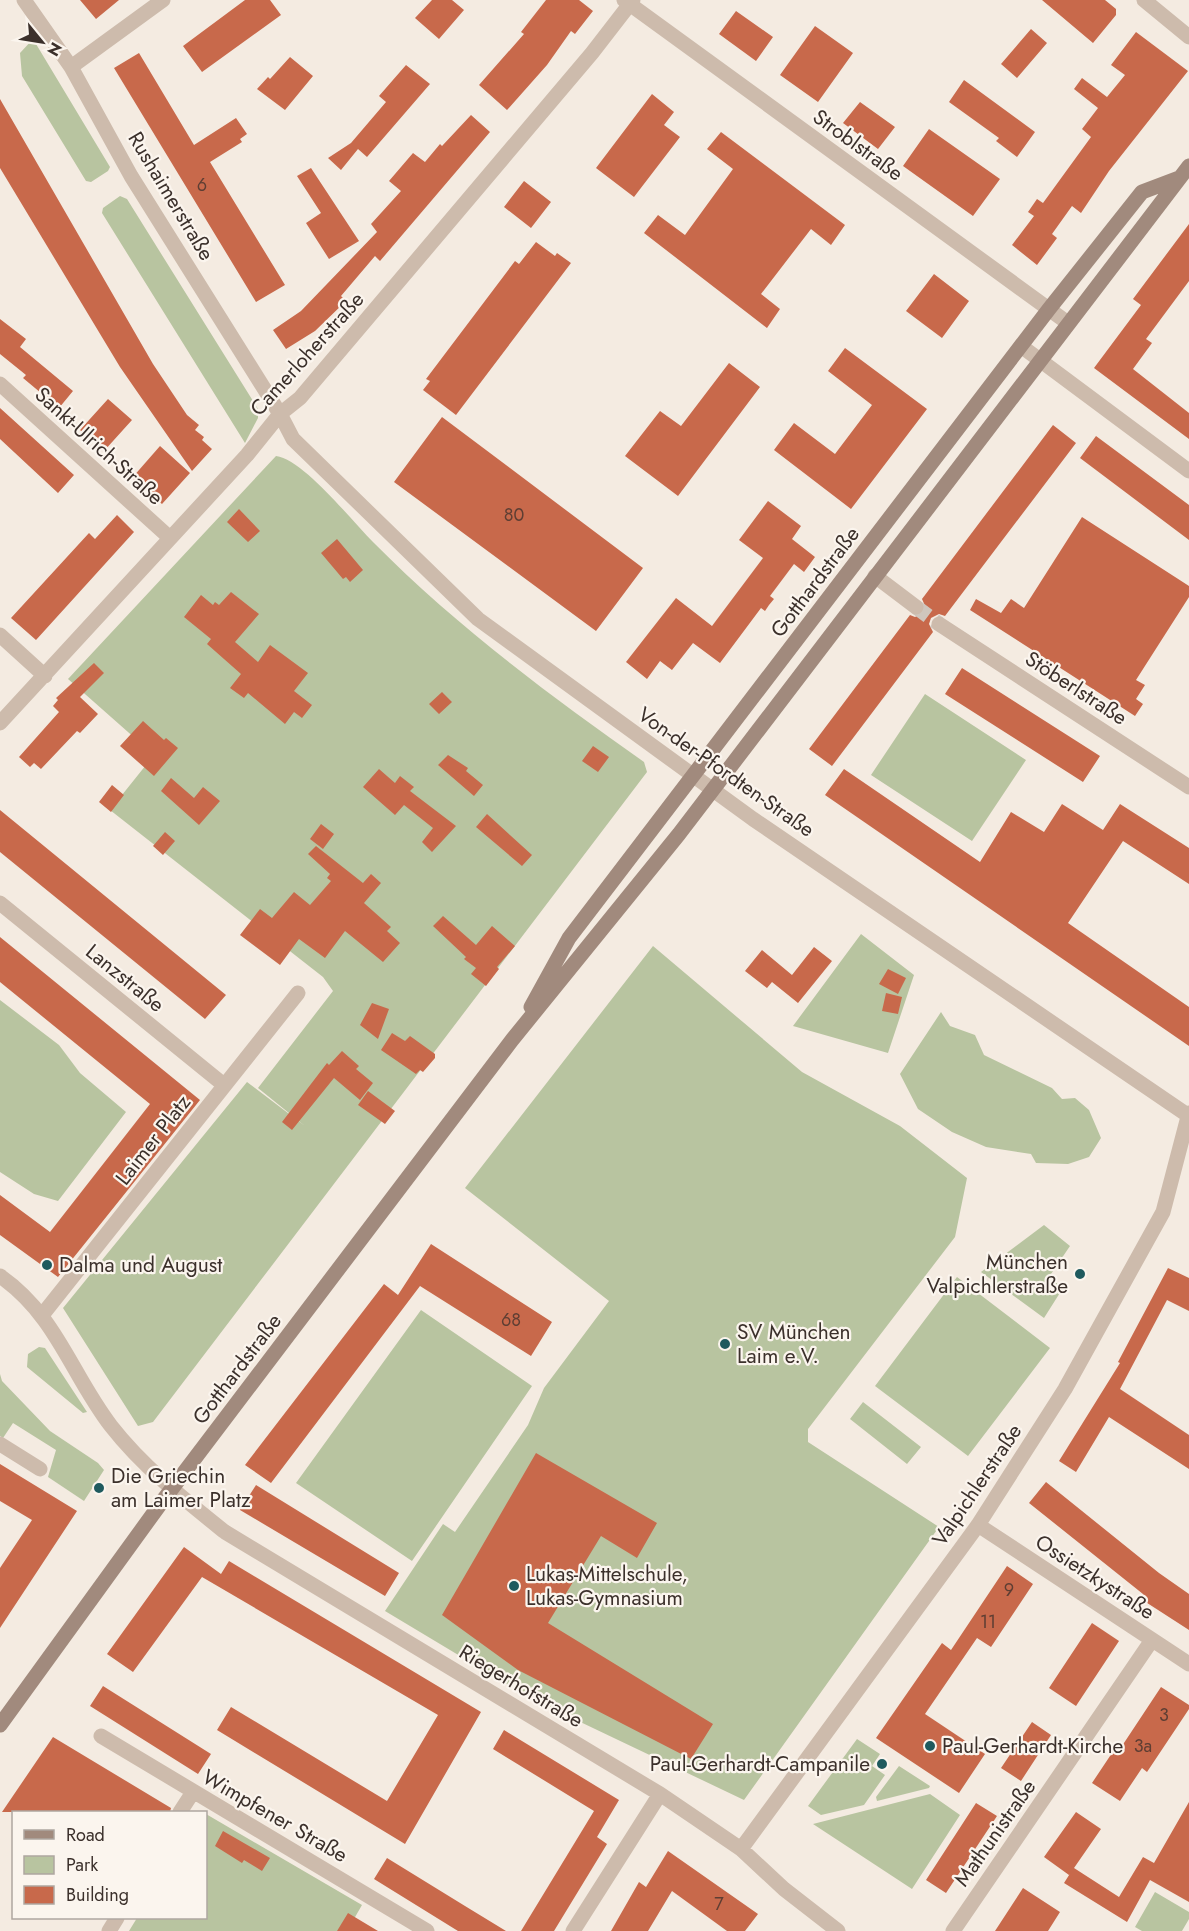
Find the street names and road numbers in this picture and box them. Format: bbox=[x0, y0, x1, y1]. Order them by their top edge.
street label: Stroblstraße bbox=[807, 102, 910, 188]
street label: Rushaimerstraße bbox=[121, 126, 221, 266]
street label: Camerloherstraße bbox=[243, 285, 371, 423]
street label: Sankt-Ulrich-Straße bbox=[28, 380, 170, 512]
street label: Gotthardstraße bbox=[763, 520, 867, 644]
street label: Stöberlstraße bbox=[1019, 644, 1133, 732]
street label: Von-der-Pfordten-Straße bbox=[632, 700, 821, 844]
street label: Lanzstraße bbox=[79, 937, 171, 1019]
street label: Laimer Platz bbox=[108, 1088, 198, 1191]
street label: Gotthardstraße bbox=[185, 1307, 289, 1431]
street label: Valpichlerstraße bbox=[925, 1418, 1029, 1552]
street label: Ossietzkystraße bbox=[1029, 1527, 1161, 1627]
street label: Riegerhofstraße bbox=[453, 1637, 589, 1735]
street label: Wimpfener Straße bbox=[197, 1762, 353, 1870]
street label: Mathunistraße bbox=[947, 1773, 1043, 1892]

